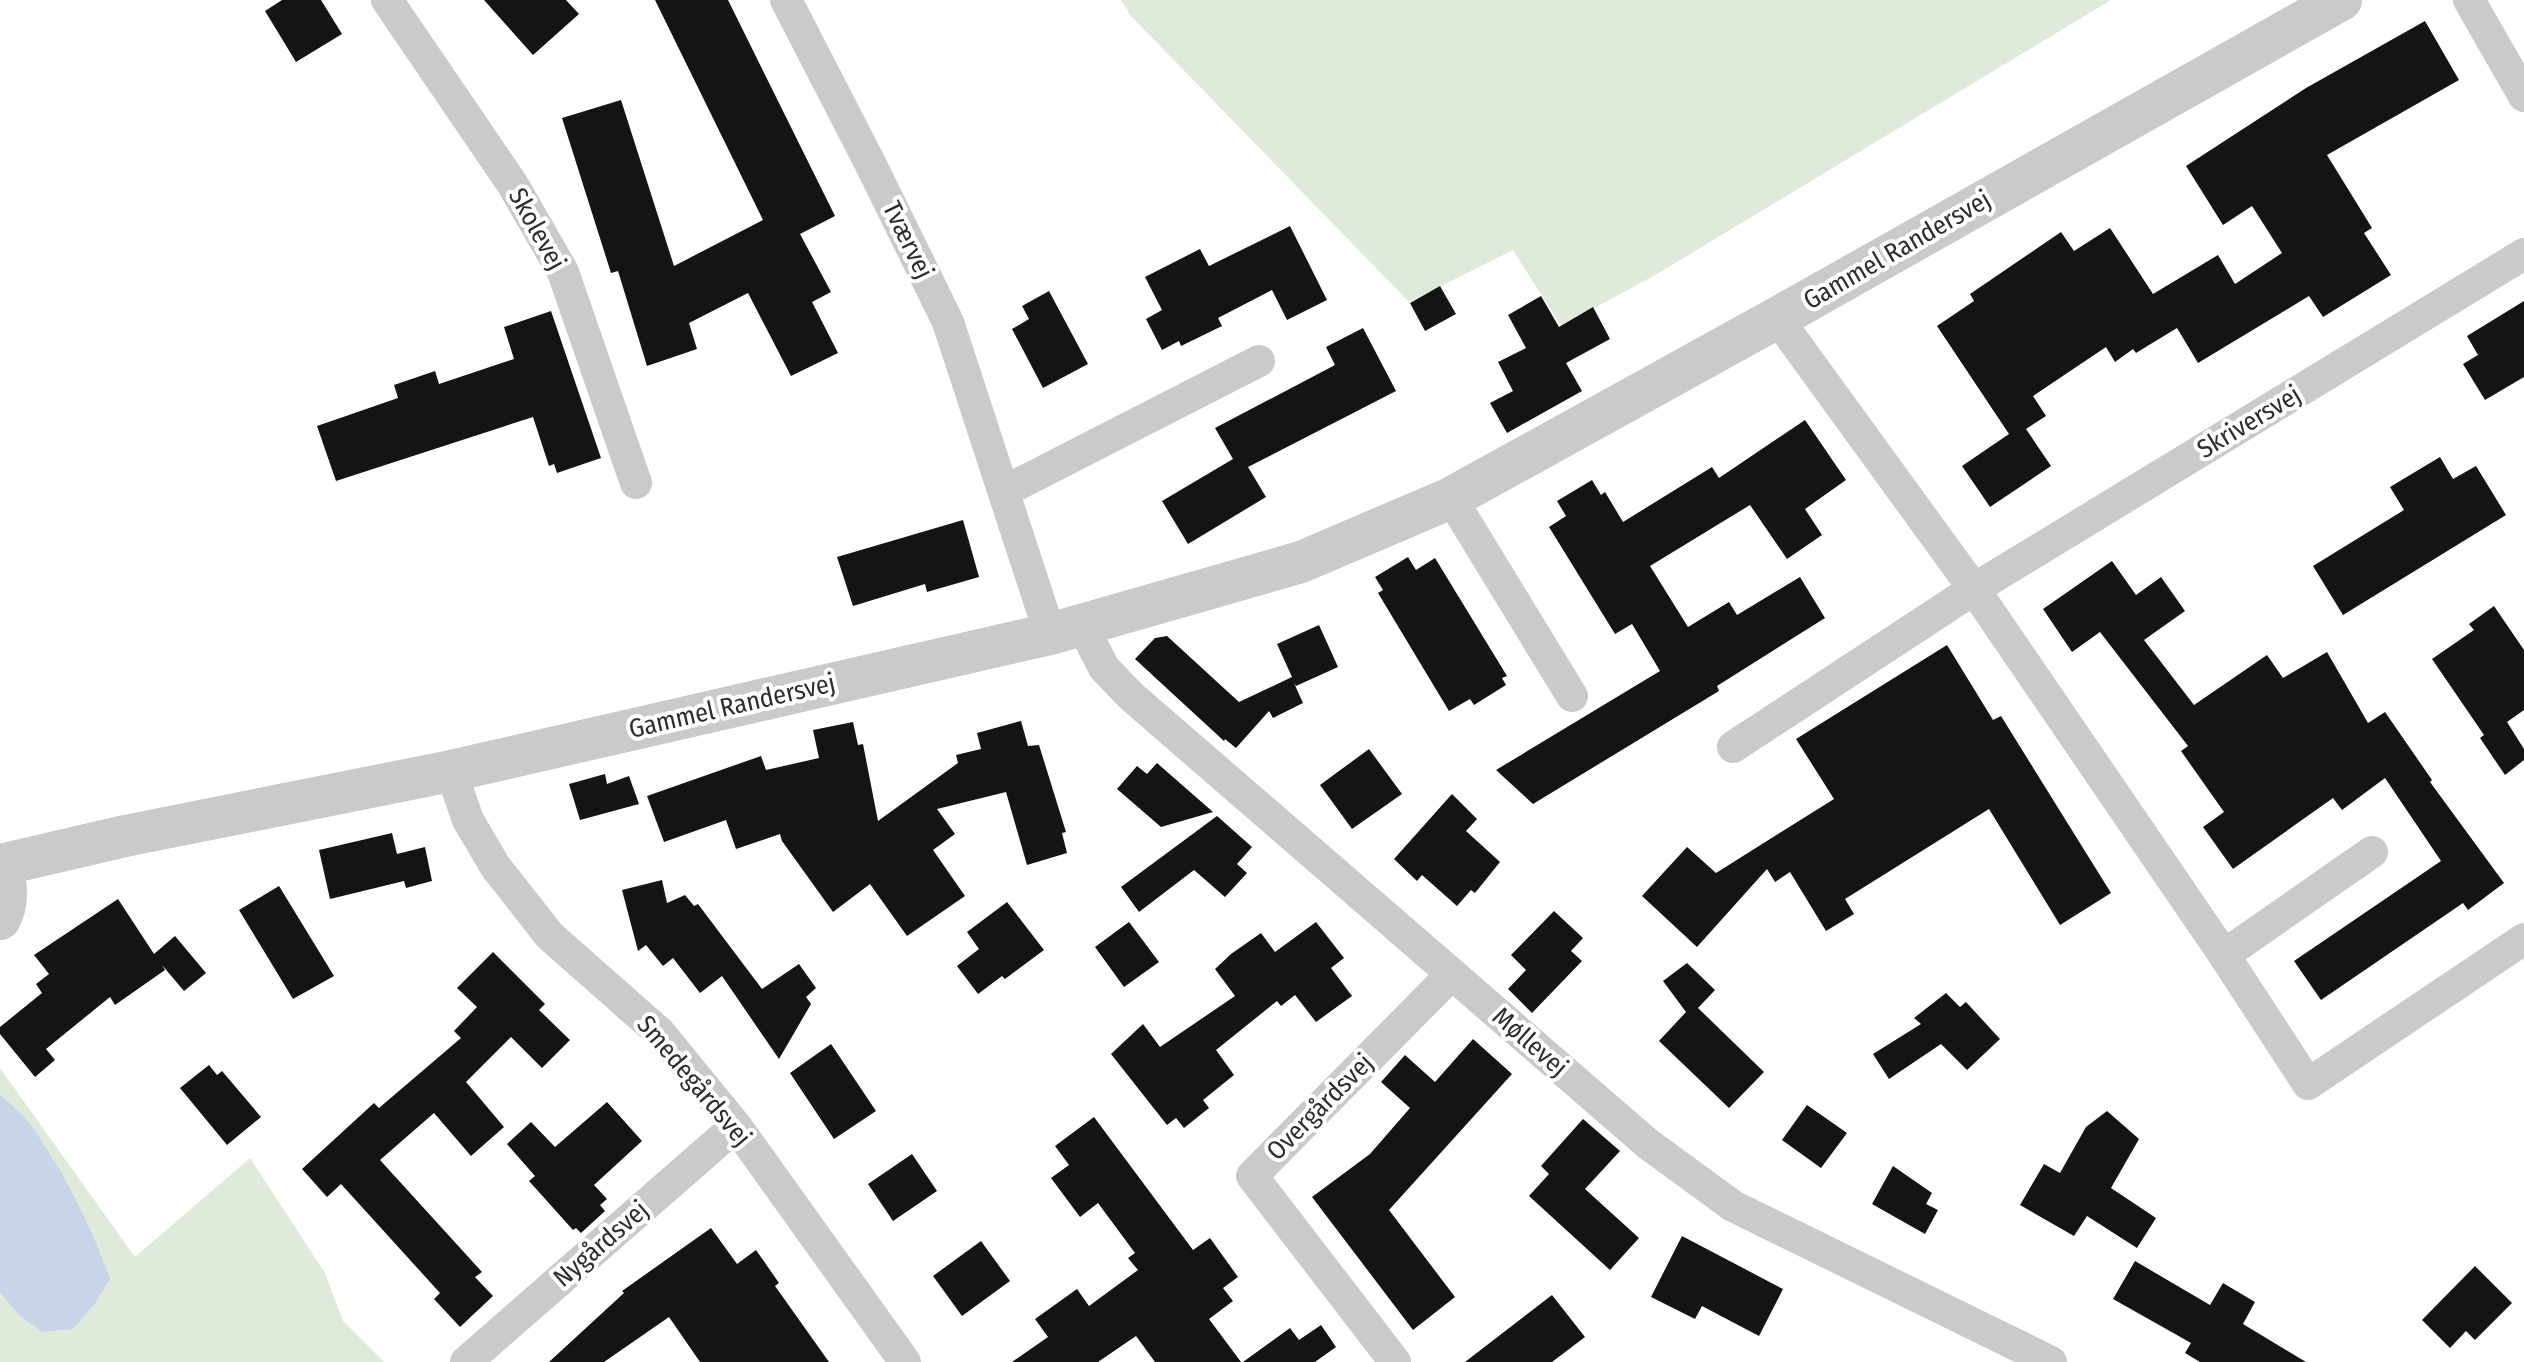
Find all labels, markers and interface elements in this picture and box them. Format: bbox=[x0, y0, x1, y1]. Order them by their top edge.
street label: Skolevej bbox=[502, 183, 572, 275]
street label: Gammel Randersvej bbox=[1798, 184, 1996, 316]
street label: Tværvej bbox=[876, 196, 940, 284]
street label: Skriversvej bbox=[2192, 379, 2306, 465]
street label: Gammel Randersvej bbox=[626, 667, 838, 745]
street label: Møllevej bbox=[1486, 1001, 1574, 1083]
street label: Smedegårdsvej bbox=[630, 1009, 758, 1153]
street label: Overgårdsvej bbox=[1260, 1047, 1380, 1167]
street label: Nygårdsvej bbox=[547, 1194, 655, 1294]

